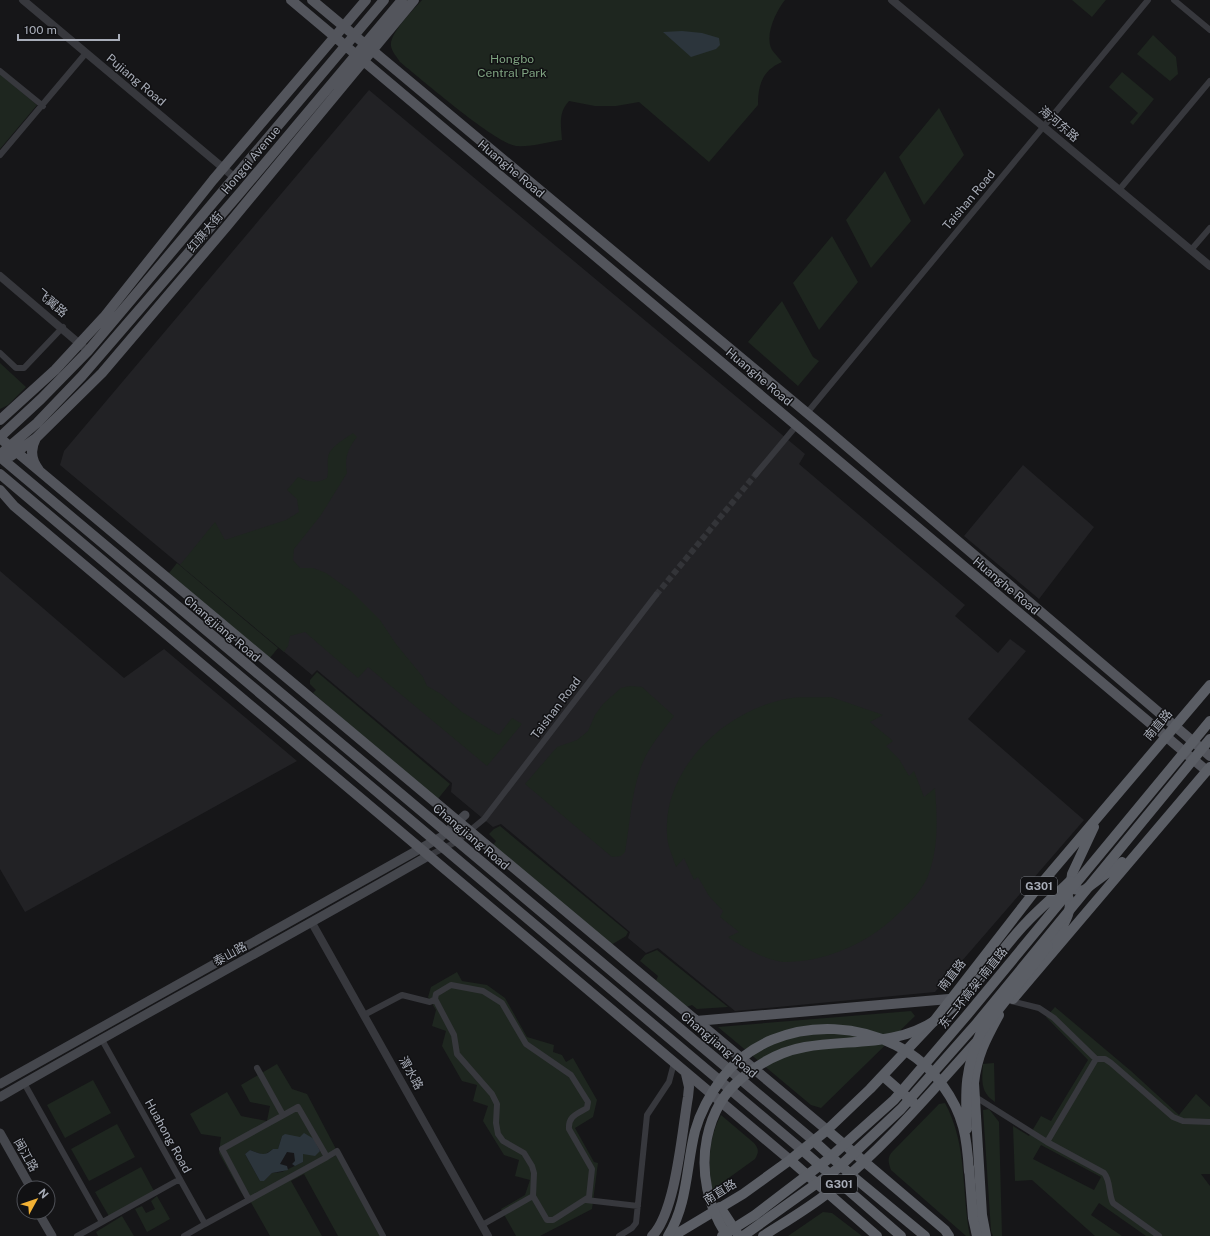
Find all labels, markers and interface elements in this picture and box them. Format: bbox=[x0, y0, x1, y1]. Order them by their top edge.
scale bar bbox=[18, 16, 119, 42]
text: 100 m bbox=[24, 23, 57, 37]
street label: Pujiang Road bbox=[103, 51, 169, 109]
park label: Hongbo Central Park bbox=[477, 52, 547, 80]
street label: 海河东路 bbox=[1036, 103, 1082, 145]
street label: Hongqi Avenue bbox=[219, 123, 284, 197]
street label: Huanghe Road bbox=[475, 137, 547, 201]
street label: Taishan Road bbox=[940, 167, 998, 233]
street label: 红旗大街 bbox=[184, 209, 226, 255]
street label: 飞翼路 bbox=[34, 286, 70, 320]
street label: Huanghe Road bbox=[723, 345, 795, 409]
street label: Huanghe Road bbox=[970, 554, 1042, 618]
street label: Changjiang Road bbox=[181, 593, 263, 665]
street label: Taishan Road bbox=[528, 674, 584, 742]
street label: 南直路 bbox=[1141, 707, 1175, 743]
street label: Changjiang Road bbox=[430, 801, 512, 873]
road number: G301 bbox=[1021, 877, 1057, 895]
street label: 泰山路 bbox=[211, 939, 249, 969]
street label: 东二环高架-南直路 bbox=[936, 945, 1010, 1031]
street label: 南直路 bbox=[935, 957, 969, 993]
street label: Changjiang Road bbox=[678, 1009, 760, 1081]
street label: 渭水路 bbox=[396, 1054, 426, 1092]
street label: Huahong Road bbox=[142, 1097, 194, 1175]
street label: 闽江路 bbox=[11, 1136, 41, 1174]
road number: G301 bbox=[821, 1175, 857, 1193]
street label: 南直路 bbox=[701, 1177, 739, 1207]
north arrow bbox=[16, 1180, 56, 1220]
text: N bbox=[36, 1186, 51, 1201]

